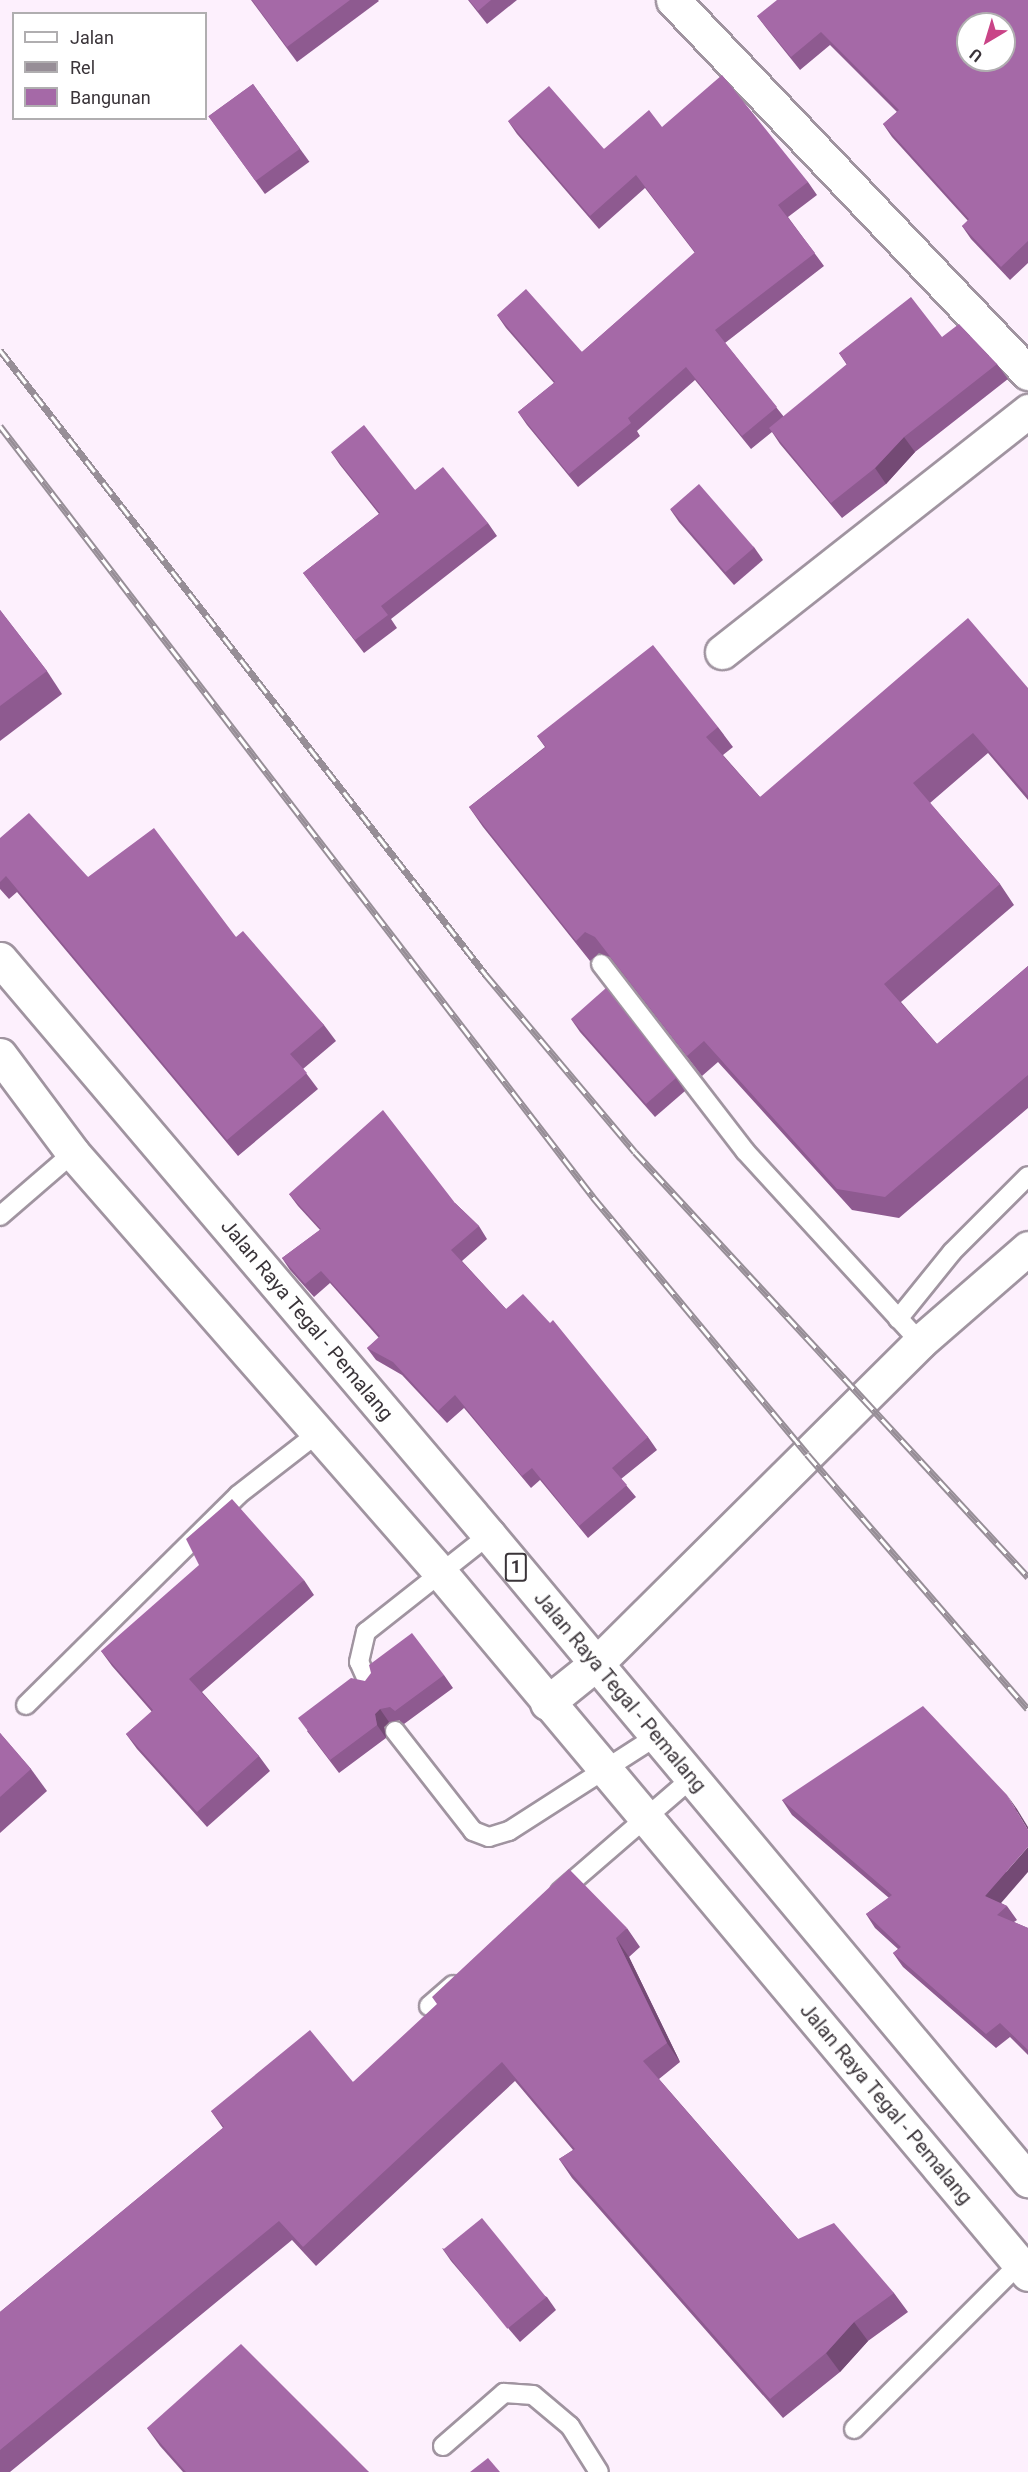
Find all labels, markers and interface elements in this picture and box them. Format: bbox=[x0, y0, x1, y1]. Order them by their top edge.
legend bbox=[12, 12, 207, 120]
north arrow bbox=[956, 12, 1016, 72]
text: Jalan bbox=[70, 27, 114, 48]
text: U bbox=[966, 44, 986, 66]
text: Rel bbox=[70, 57, 95, 78]
text: Bangunan bbox=[70, 87, 151, 108]
street label: Jalan Raya Tegal - Pemalang bbox=[216, 1214, 398, 1426]
road number: 1 bbox=[504, 1552, 528, 1582]
street label: Jalan Raya Tegal - Pemalang bbox=[529, 1586, 711, 1798]
street label: Jalan Raya Tegal - Pemalang bbox=[795, 1998, 977, 2210]

